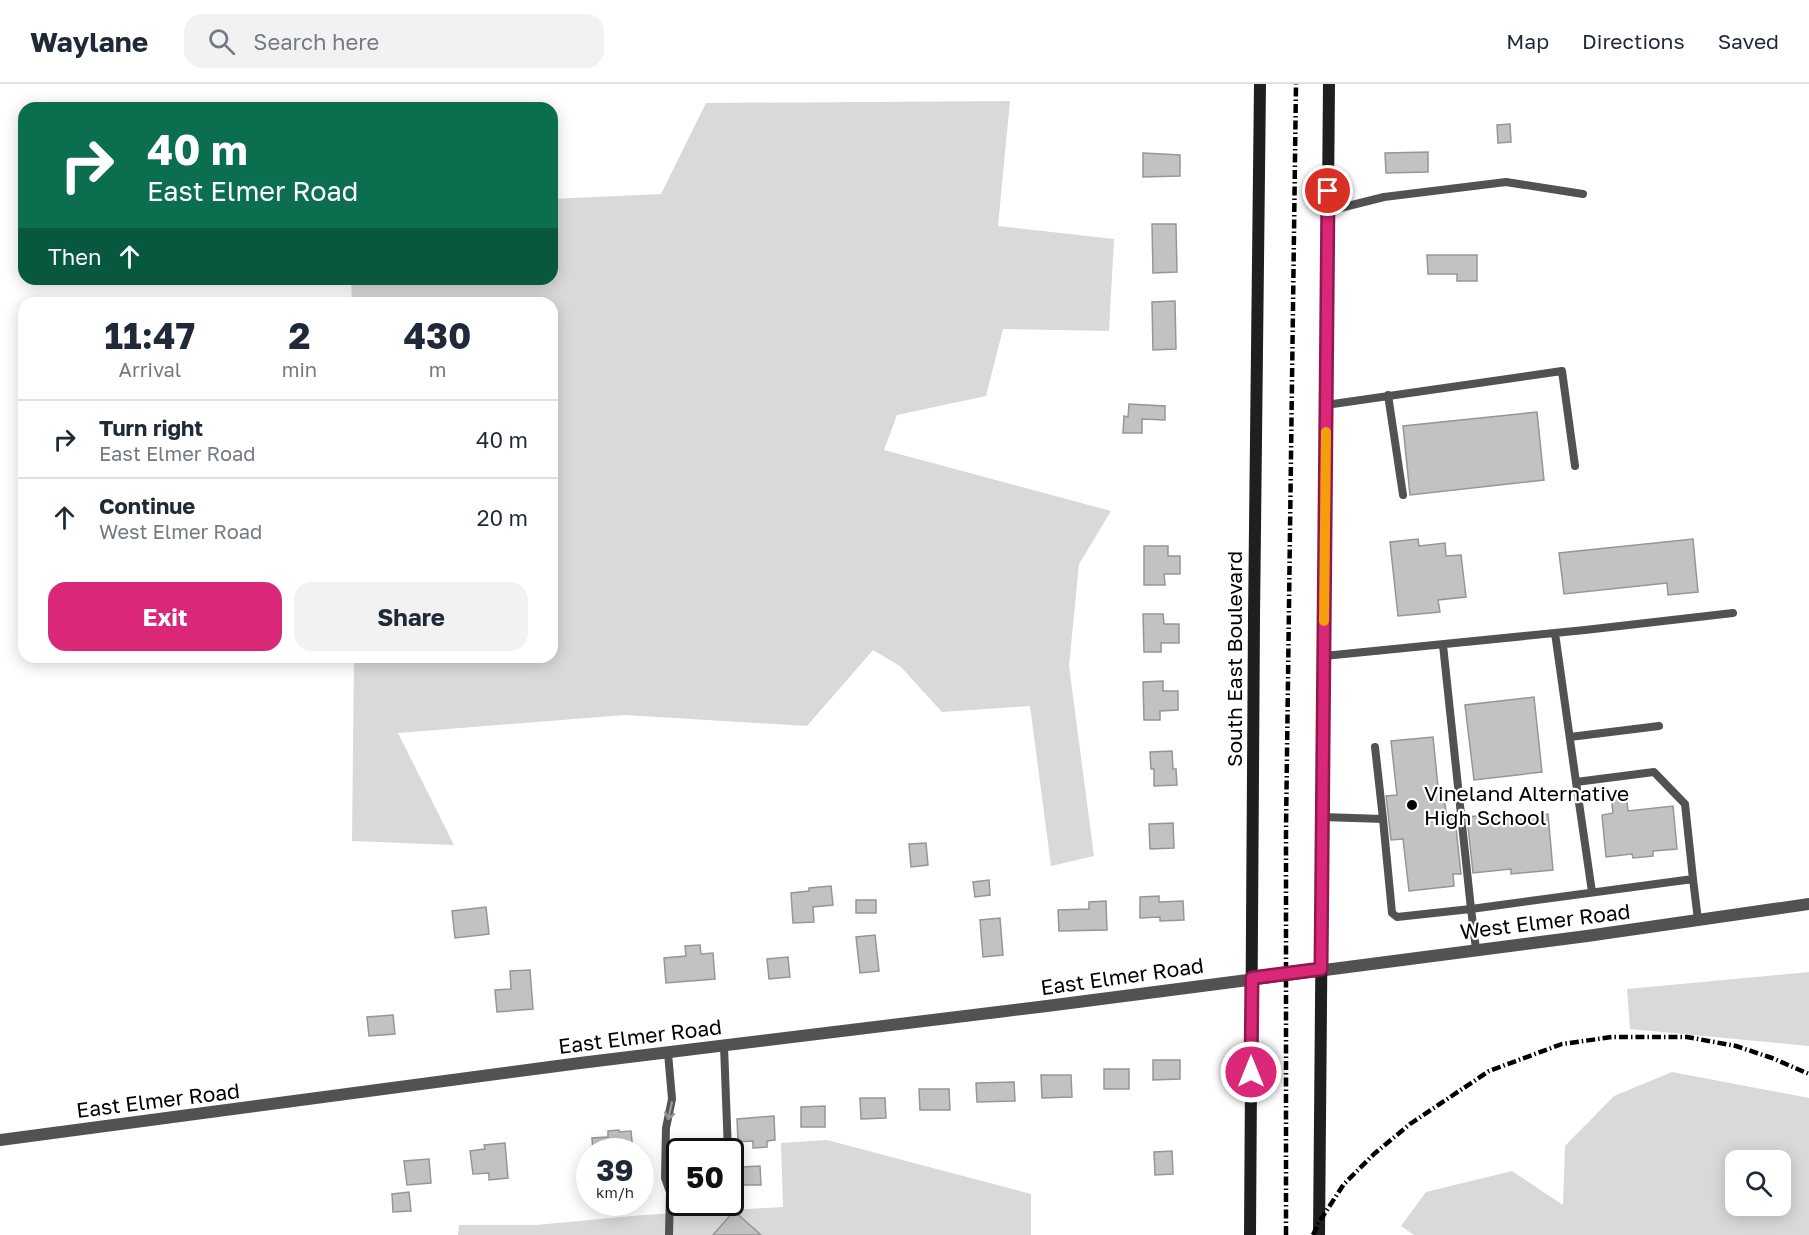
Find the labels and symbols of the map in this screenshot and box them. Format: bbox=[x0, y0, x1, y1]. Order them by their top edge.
pin bbox=[1302, 165, 1353, 216]
street label: South East Boulevard bbox=[1221, 551, 1247, 767]
place label: Vineland Alternative High School bbox=[1424, 780, 1629, 830]
marker: Vineland Alternative High School bbox=[1405, 798, 1419, 812]
street label: West Elmer Road bbox=[1458, 898, 1632, 944]
street label: East Elmer Road bbox=[1039, 952, 1205, 1000]
street label: East Elmer Road bbox=[557, 1013, 723, 1059]
position arrow bbox=[1219, 1040, 1283, 1104]
street label: East Elmer Road bbox=[75, 1077, 241, 1123]
one-way arrow bbox=[663, 1101, 675, 1120]
speed limit sign: 50 bbox=[666, 1138, 744, 1216]

